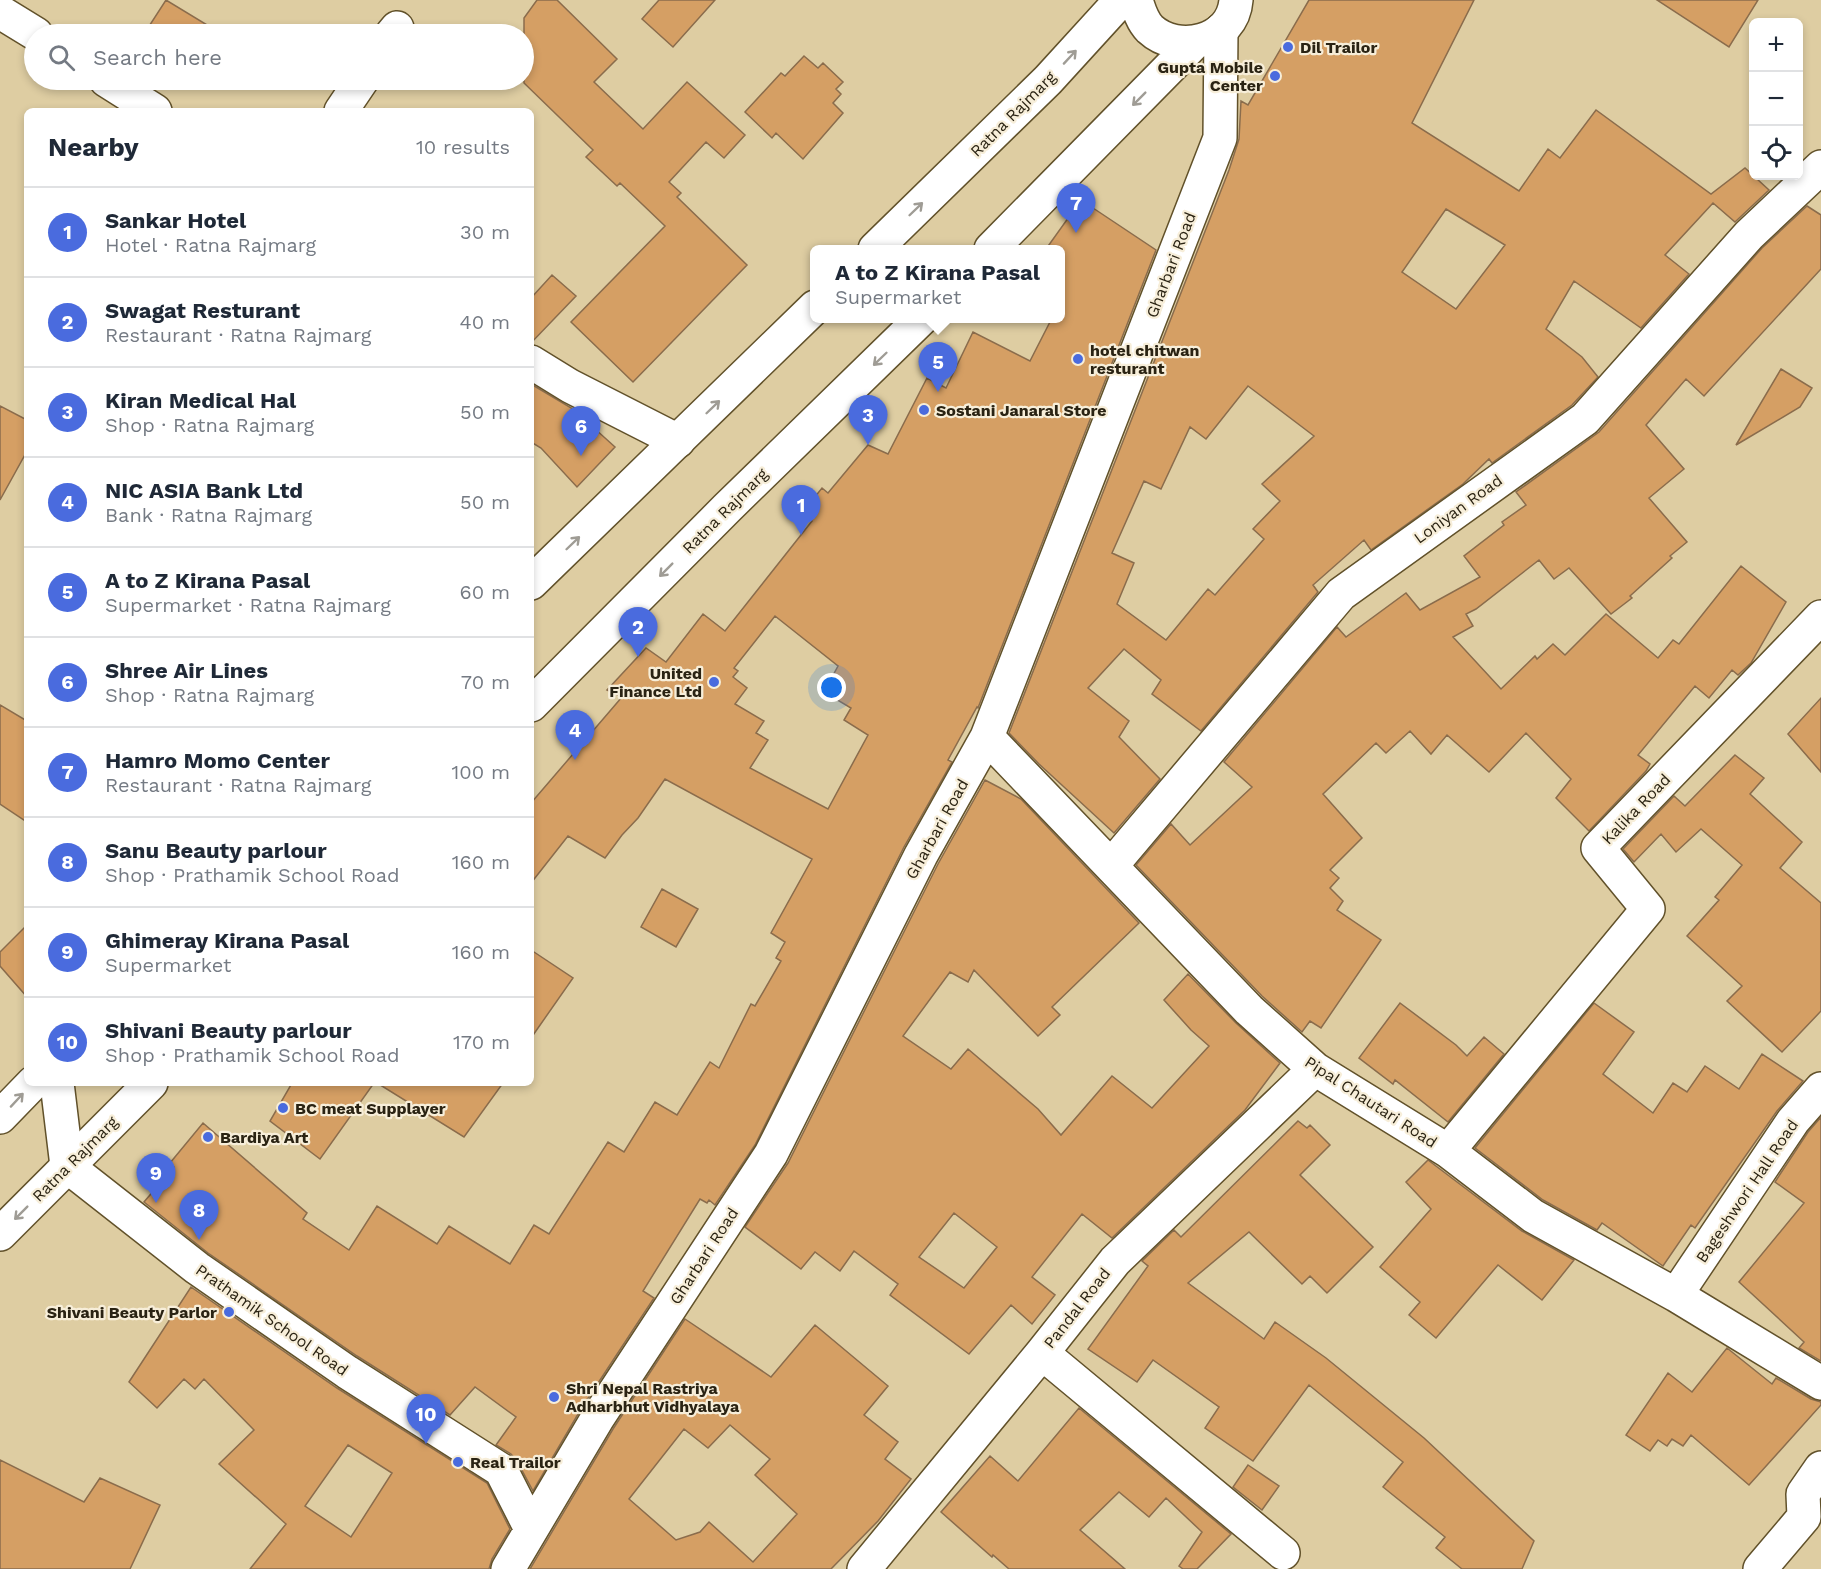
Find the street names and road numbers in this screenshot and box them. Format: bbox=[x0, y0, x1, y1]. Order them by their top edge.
street label: Ratna Rajmarg bbox=[966, 67, 1060, 161]
street label: Gharbari Road bbox=[1142, 210, 1200, 320]
street label: Ratna Rajmarg bbox=[678, 464, 772, 558]
street label: Loniyan Road bbox=[1410, 471, 1506, 547]
street label: Kalika Road bbox=[1598, 770, 1674, 848]
street label: Gharbari Road bbox=[902, 776, 972, 882]
street label: Pipal Chautari Road bbox=[1301, 1052, 1441, 1152]
street label: Ratna Rajmarg bbox=[28, 1112, 122, 1206]
street label: Bageshwori Hall Road bbox=[1692, 1116, 1802, 1266]
street label: Gharbari Road bbox=[666, 1204, 742, 1308]
street label: Prathamik School Road bbox=[192, 1260, 352, 1380]
street label: Pandal Road bbox=[1040, 1264, 1114, 1352]

